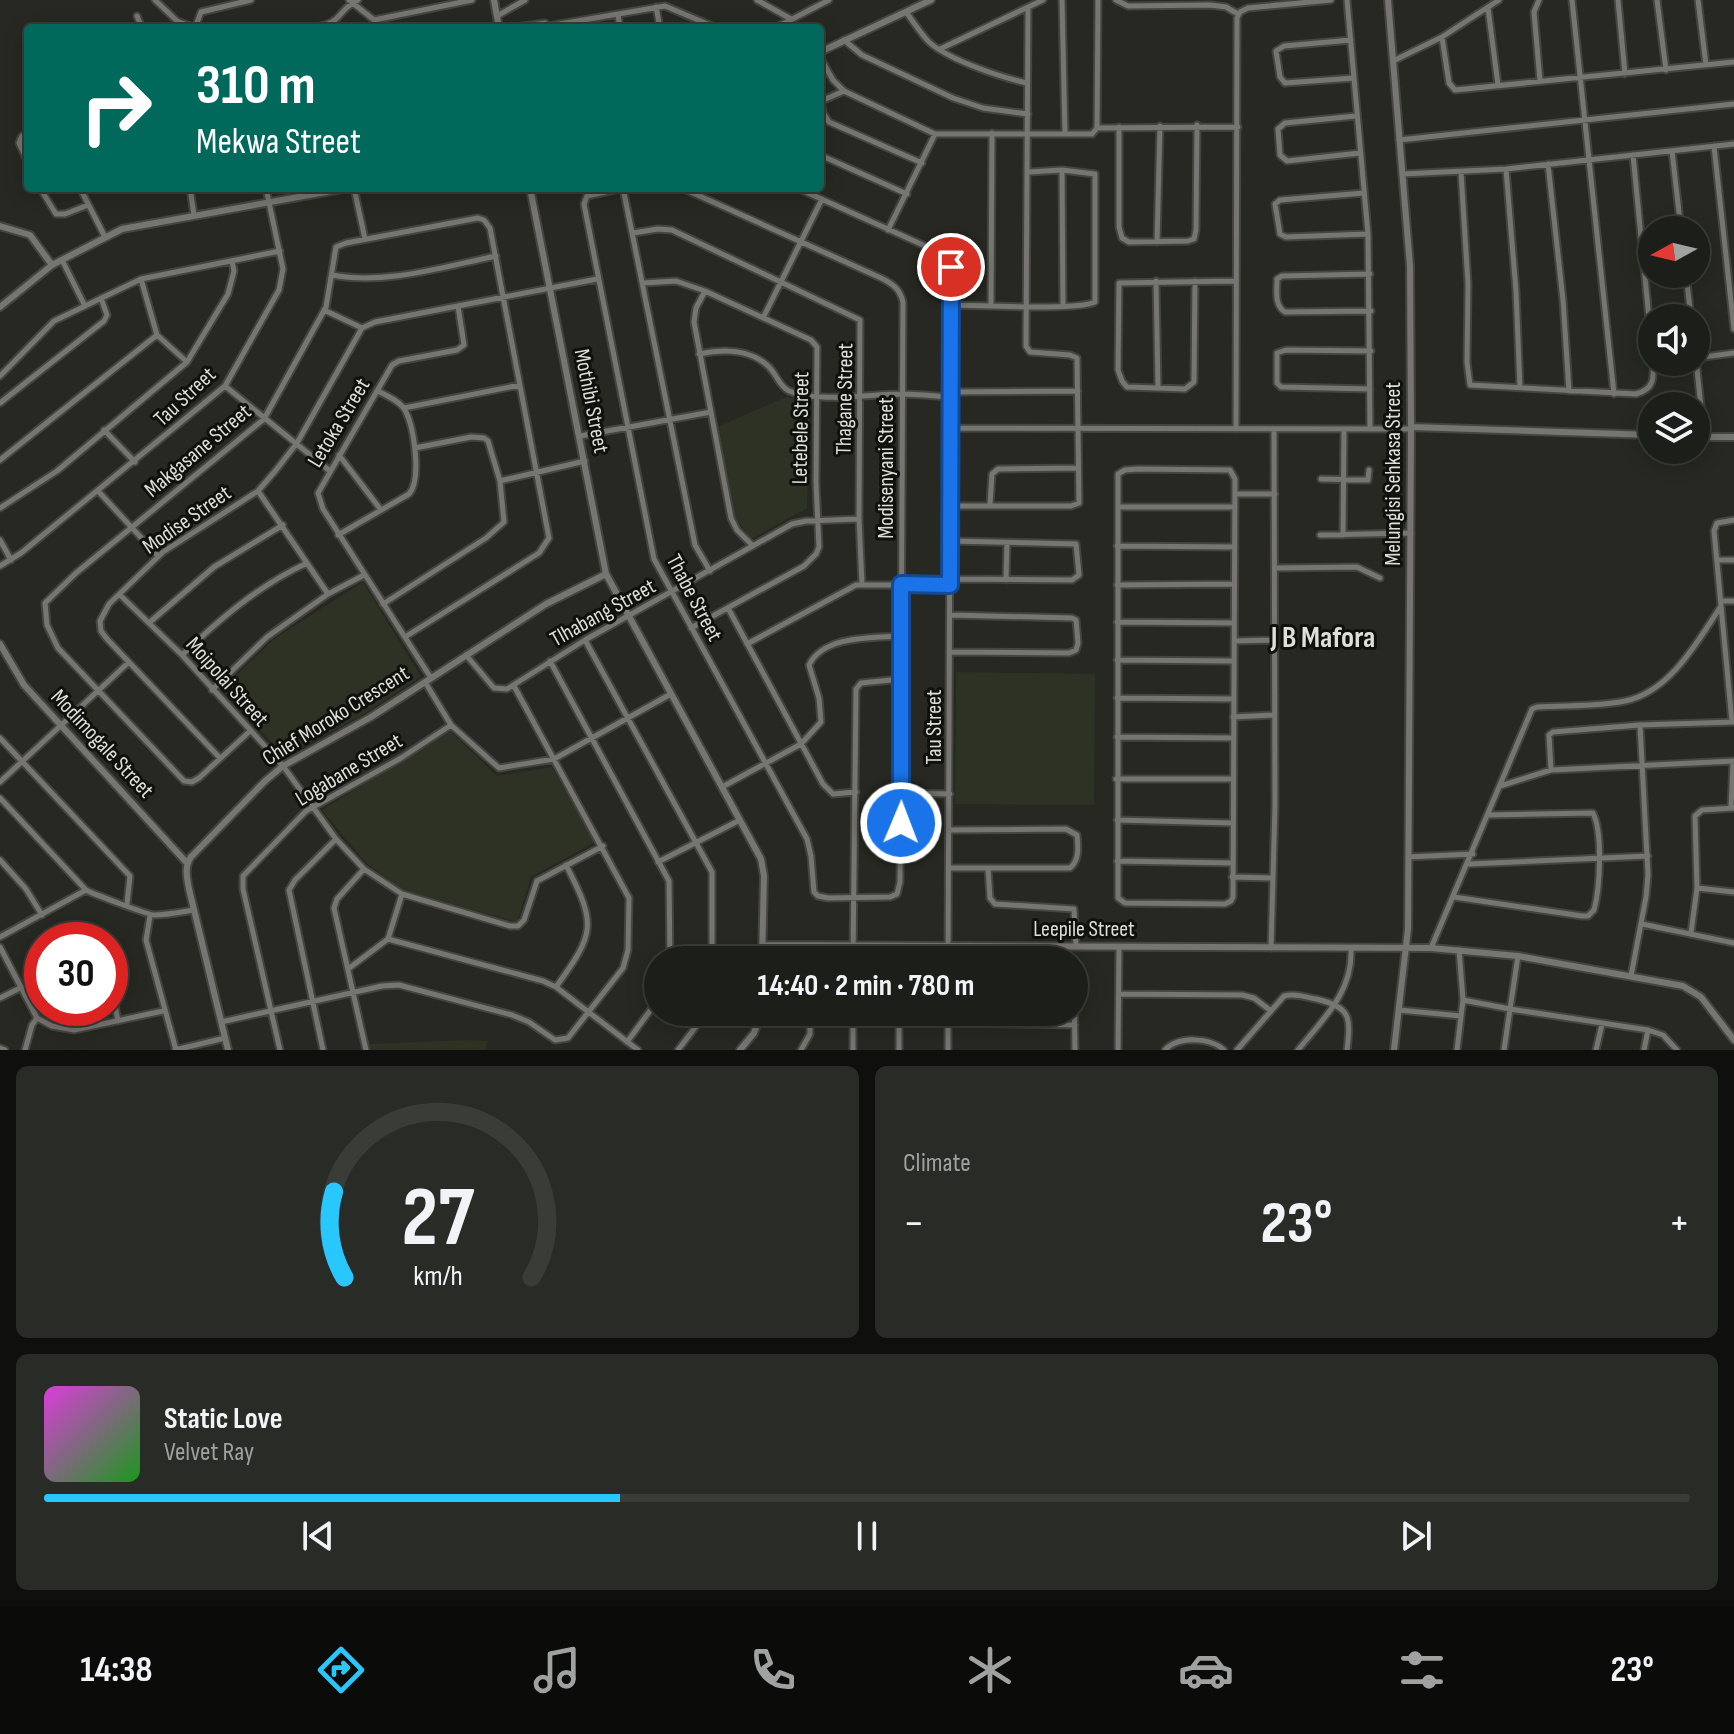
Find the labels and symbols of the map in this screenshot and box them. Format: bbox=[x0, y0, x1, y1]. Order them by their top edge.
north arrow bbox=[1638, 216, 1710, 288]
pin bbox=[917, 233, 985, 301]
street label: Thagane Street bbox=[831, 343, 859, 455]
street label: Mothibi Street bbox=[568, 347, 614, 456]
street label: Tau Street bbox=[148, 361, 222, 432]
street label: Letebele Street bbox=[787, 371, 815, 485]
street label: Letoka Street bbox=[302, 373, 376, 472]
street label: Melungisi Sehkasa Street bbox=[1380, 382, 1407, 566]
street label: Modisenyani Street bbox=[873, 397, 900, 539]
street label: Makgasane Street bbox=[139, 398, 257, 503]
street label: Modise Street bbox=[137, 479, 237, 560]
street label: Thabe Street bbox=[660, 550, 728, 646]
street label: Tlhabang Street bbox=[546, 573, 661, 653]
district label: J B Mafora bbox=[1270, 620, 1375, 656]
street label: Moipolai Street bbox=[180, 632, 274, 733]
street label: Chief Moroko Crescent bbox=[258, 660, 415, 772]
street label: Modimogale Street bbox=[45, 684, 159, 804]
street label: Tau Street bbox=[921, 689, 948, 765]
street label: Logabane Street bbox=[291, 727, 407, 812]
position arrow bbox=[859, 781, 943, 865]
street label: Leepile Street bbox=[1033, 916, 1135, 943]
speed limit sign: 30 bbox=[24, 922, 128, 1026]

